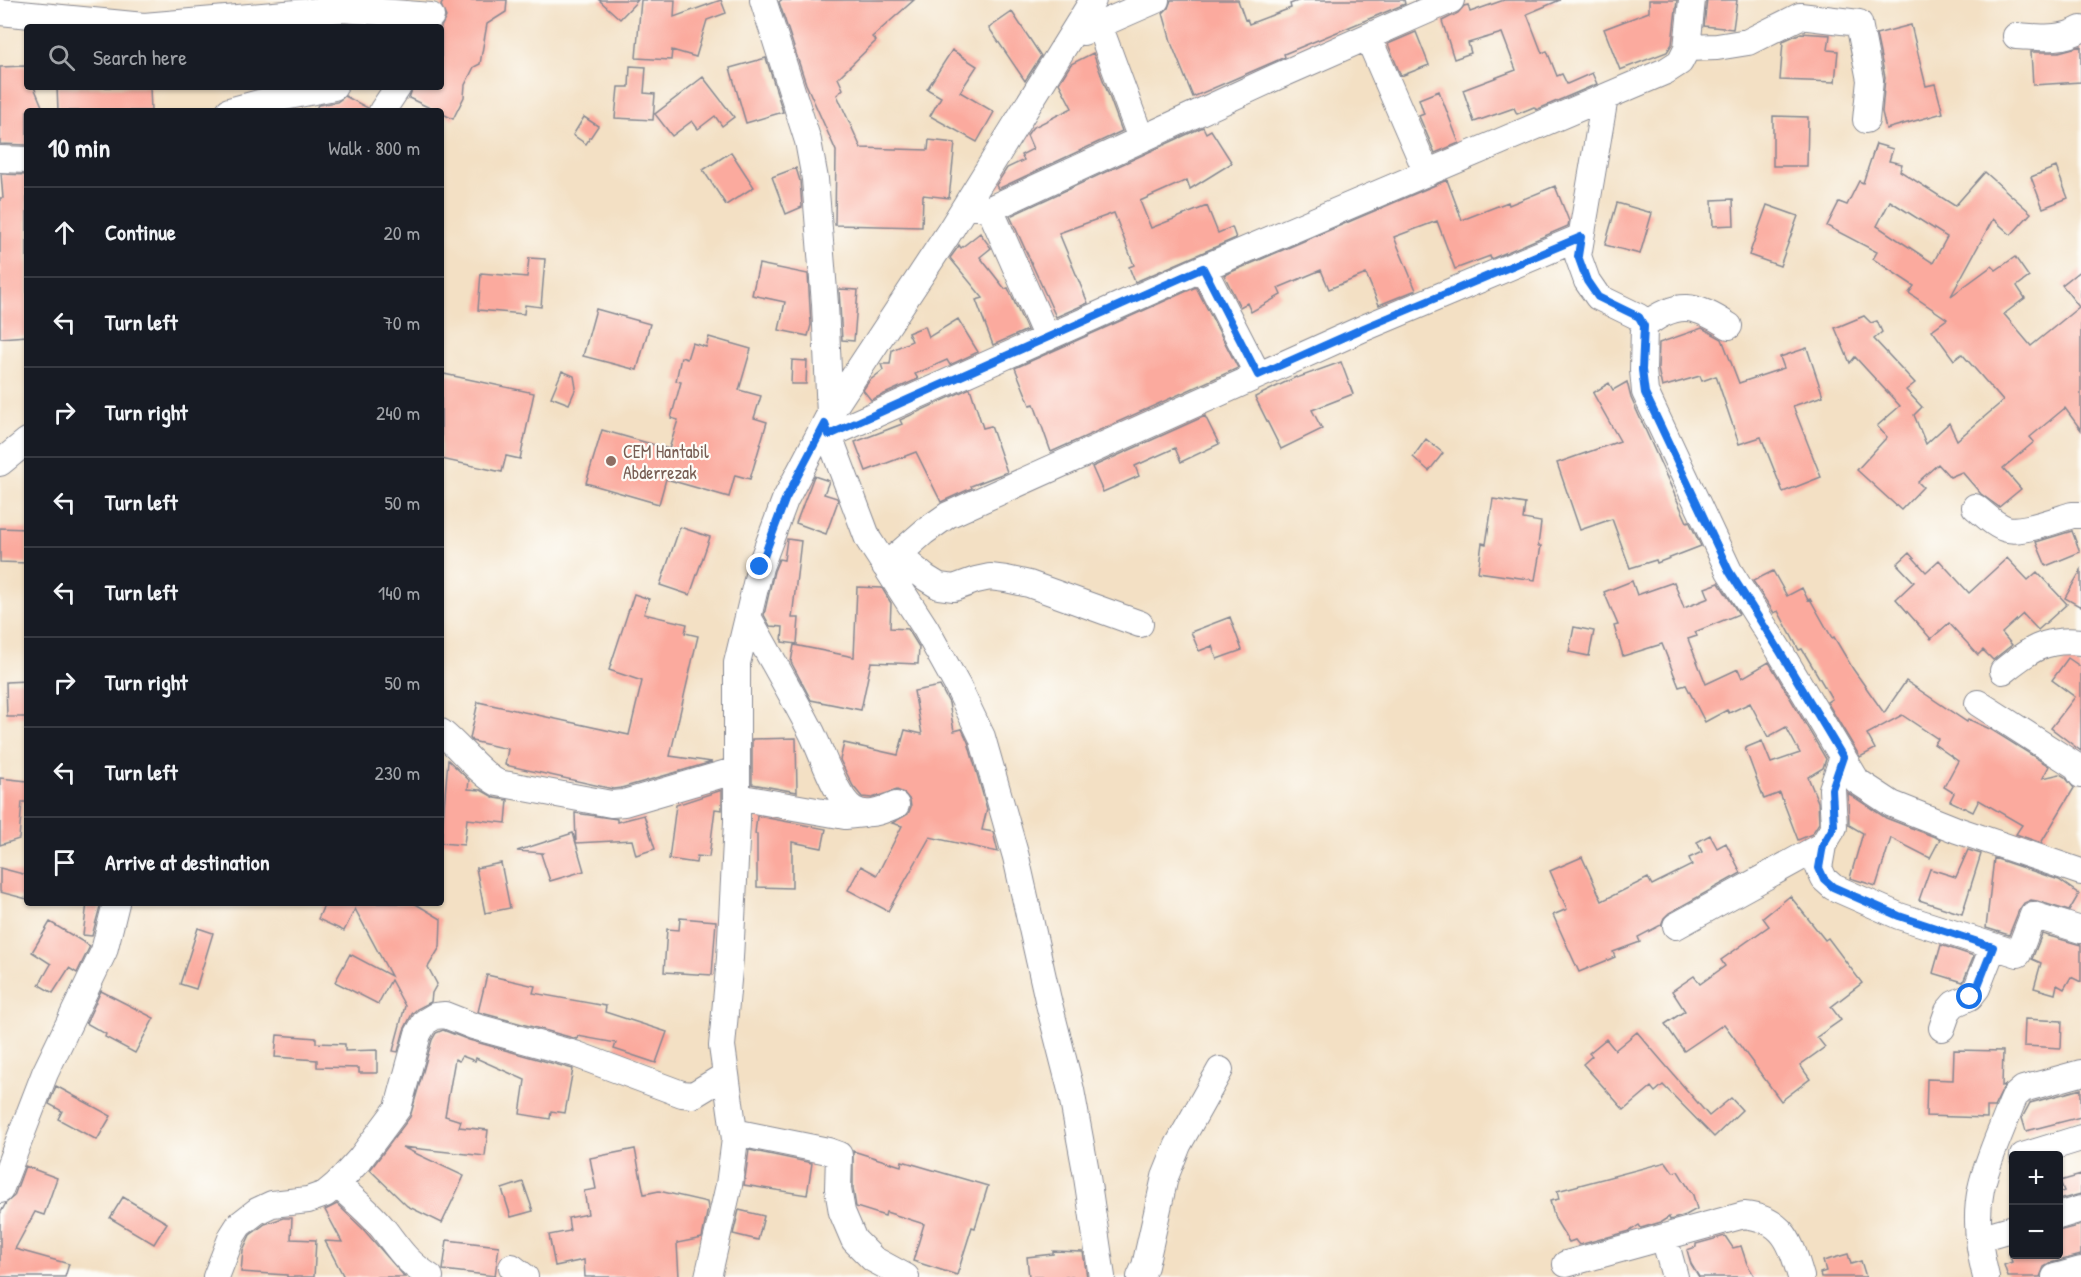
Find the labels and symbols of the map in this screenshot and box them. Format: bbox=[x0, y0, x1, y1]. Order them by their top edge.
place label: CEM Hantabil Abderrezak bbox=[623, 439, 709, 485]
marker: CEM Hantabil Abderrezak bbox=[604, 454, 618, 468]
route end bbox=[746, 553, 772, 579]
route start bbox=[1956, 983, 1982, 1009]

